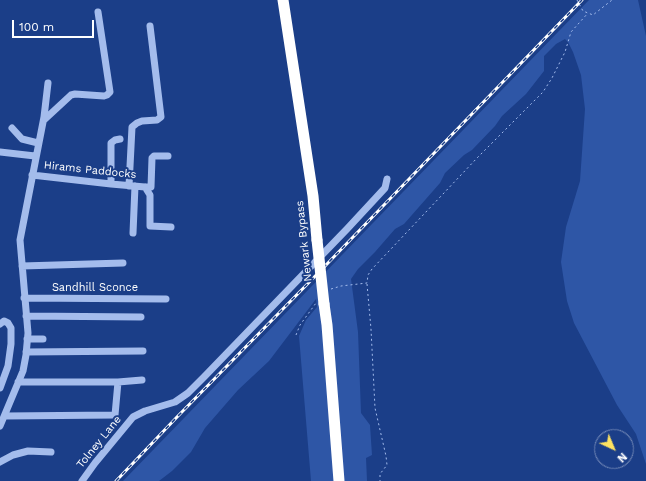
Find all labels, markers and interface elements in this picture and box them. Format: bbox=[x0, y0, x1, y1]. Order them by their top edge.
scale bar bbox=[14, 12, 96, 38]
text: 100 m bbox=[19, 20, 54, 34]
street label: Hirams Paddocks bbox=[43, 159, 137, 181]
street label: Newark Bypass bbox=[293, 200, 315, 282]
street label: Sandhill Sconce bbox=[52, 281, 138, 295]
street label: Tolney Lane bbox=[74, 413, 124, 471]
north arrow bbox=[594, 429, 634, 469]
text: N bbox=[615, 450, 629, 465]

